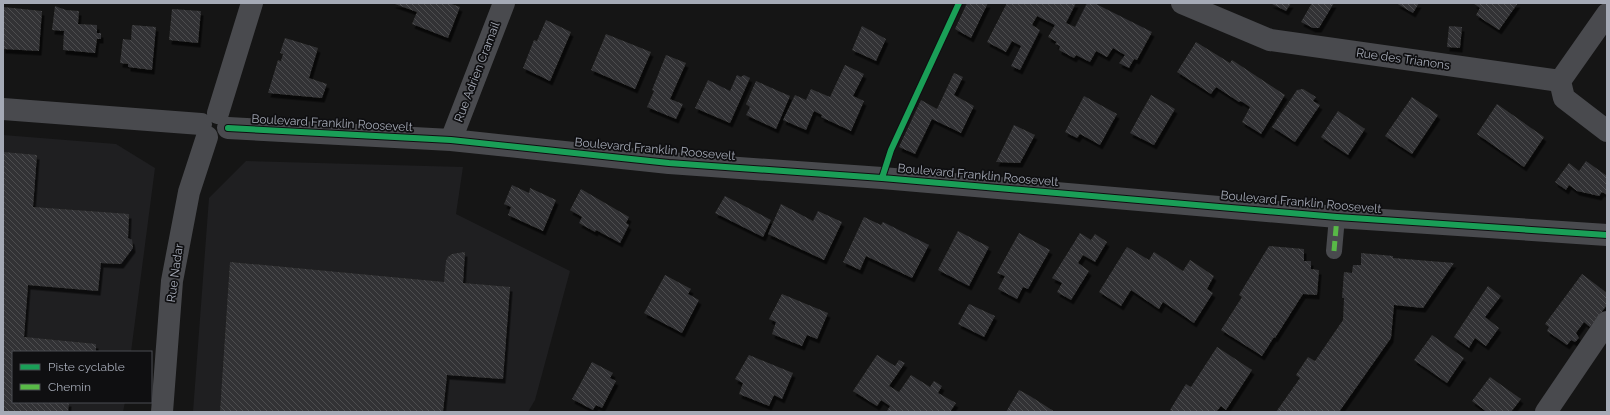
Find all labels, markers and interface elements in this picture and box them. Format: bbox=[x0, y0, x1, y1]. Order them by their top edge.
street label: Rue Adrien Cramail bbox=[451, 19, 503, 124]
street label: Rue des Trianons bbox=[1355, 45, 1451, 73]
street label: Boulevard Franklin Roosevelt bbox=[251, 112, 413, 134]
street label: Boulevard Franklin Roosevelt bbox=[574, 135, 736, 163]
street label: Boulevard Franklin Roosevelt bbox=[897, 161, 1059, 189]
street label: Boulevard Franklin Roosevelt bbox=[1220, 188, 1382, 216]
street label: Rue Nadar bbox=[164, 242, 186, 303]
legend bbox=[12, 351, 152, 403]
text: Piste cyclable bbox=[48, 360, 125, 374]
text: Chemin bbox=[48, 380, 91, 394]

